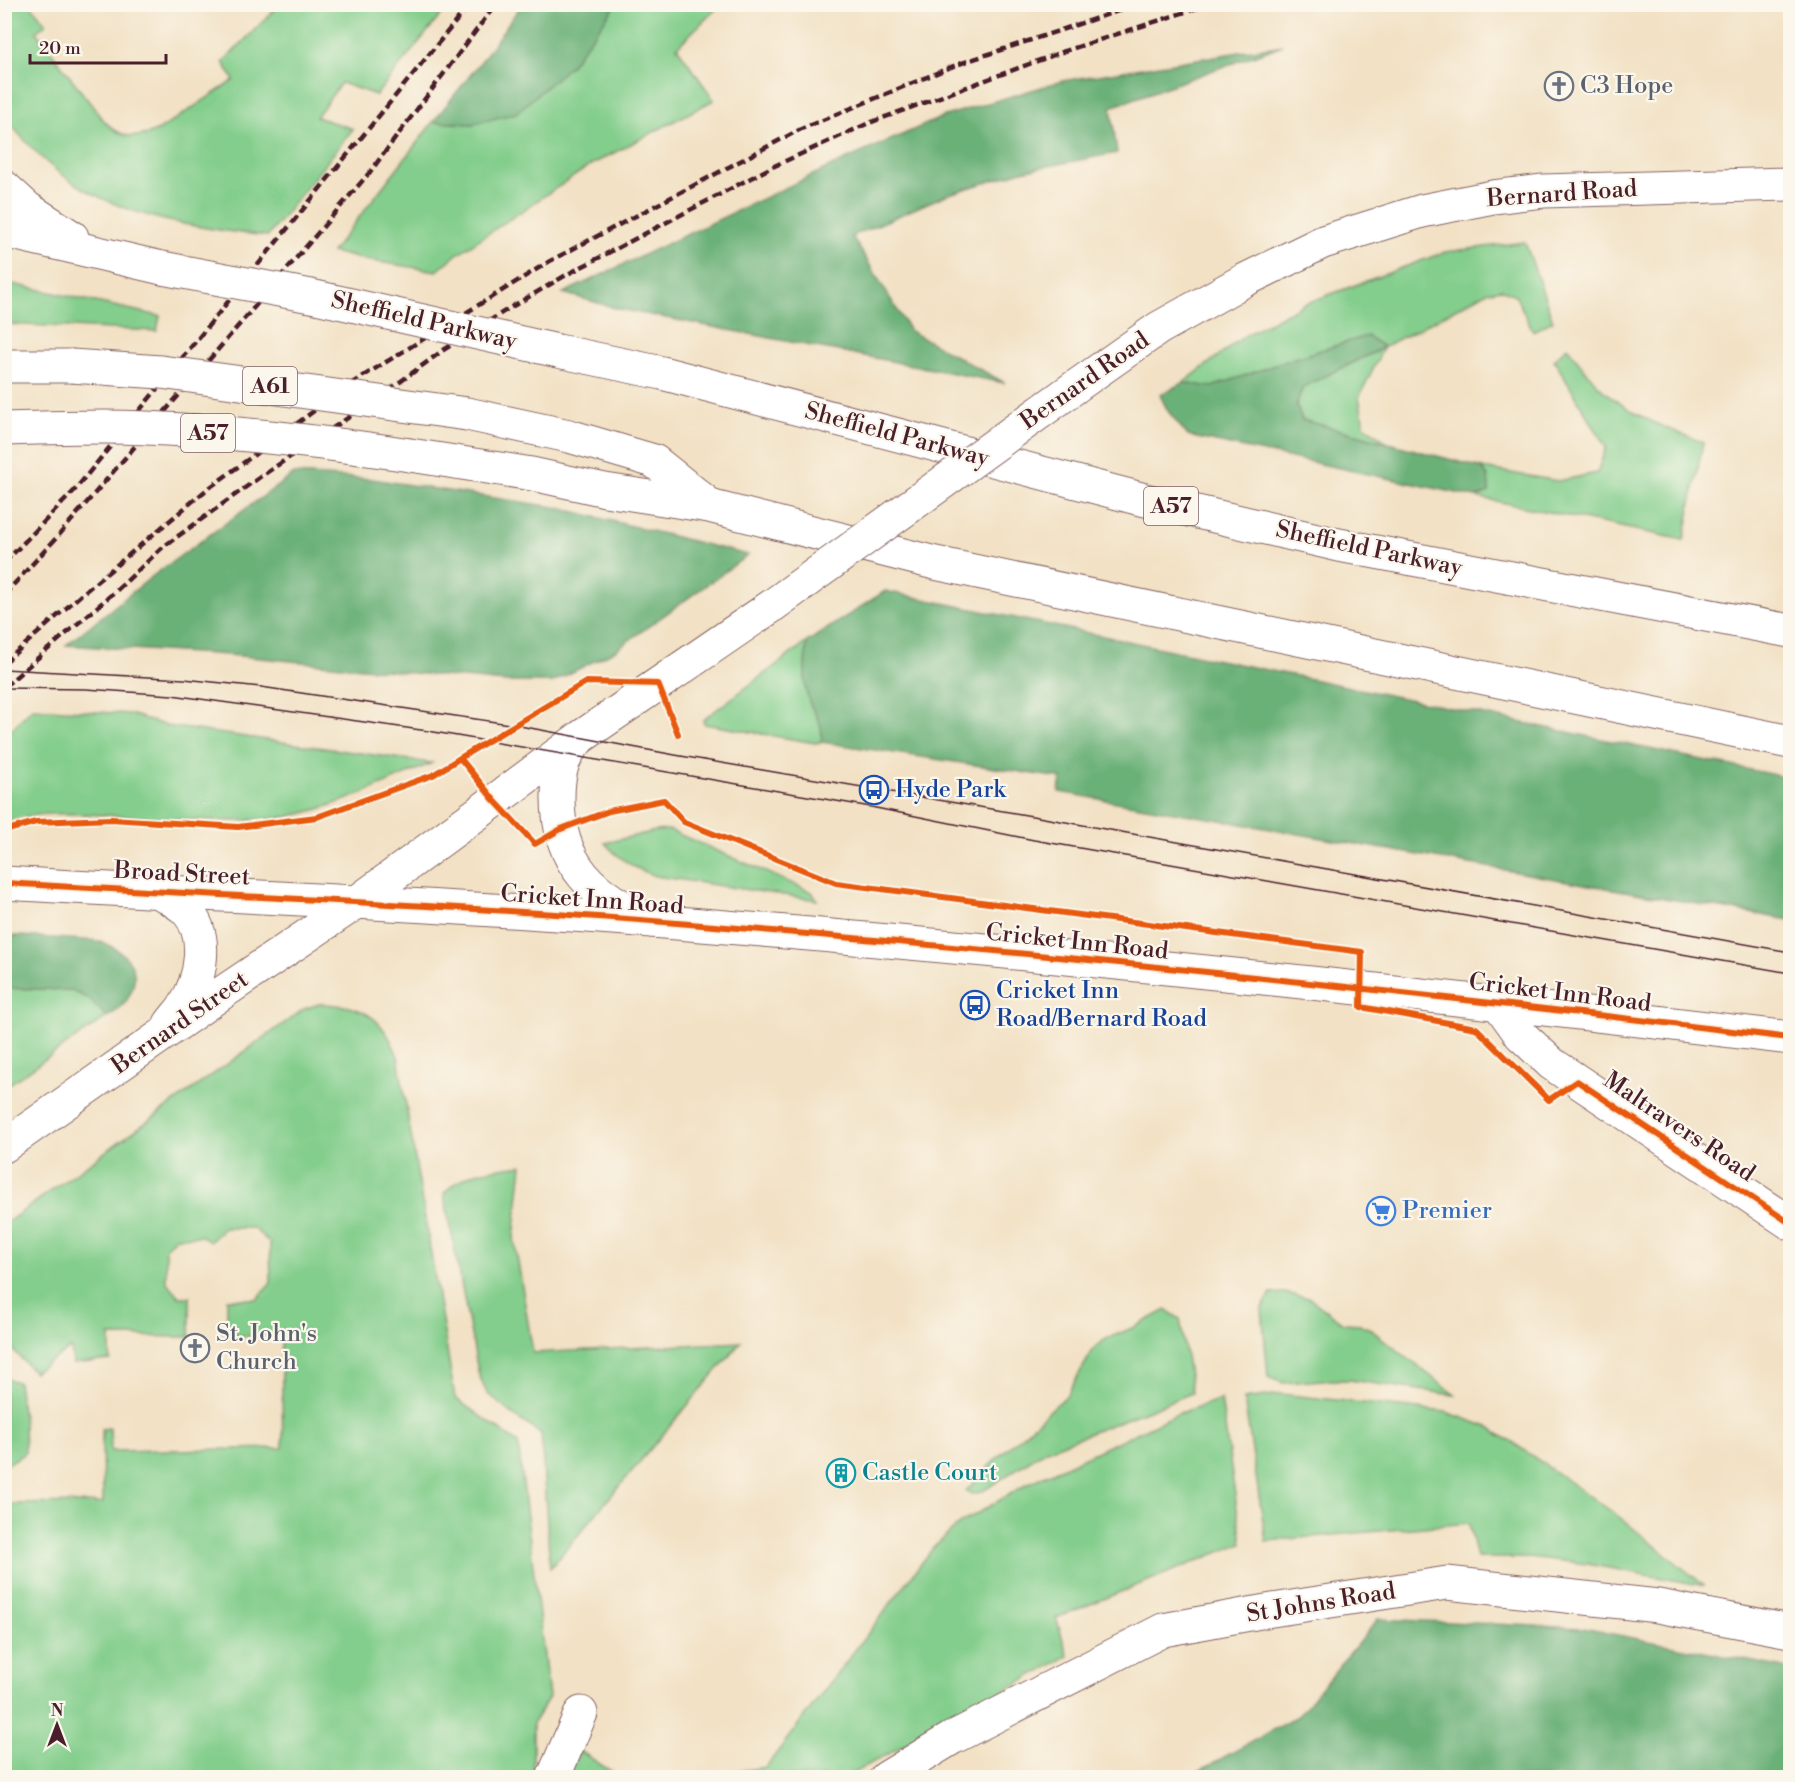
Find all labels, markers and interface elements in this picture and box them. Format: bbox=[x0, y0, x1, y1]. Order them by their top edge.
scale bar bbox=[30, 27, 166, 65]
text: 20 m bbox=[39, 37, 81, 60]
church icon: C3 Hope bbox=[1543, 70, 1575, 102]
place label: C3 Hope bbox=[1580, 71, 1673, 101]
street label: Bernard Road bbox=[1485, 174, 1639, 214]
street label: Sheffield Parkway bbox=[328, 285, 520, 357]
street label: Bernard Road bbox=[1014, 325, 1156, 437]
road number: A61 bbox=[243, 367, 297, 405]
street label: Sheffield Parkway bbox=[801, 396, 993, 474]
road number: A57 bbox=[181, 414, 235, 452]
road number: A57 bbox=[1144, 487, 1198, 525]
street label: Sheffield Parkway bbox=[1273, 515, 1465, 583]
bus stop icon: Hyde Park bbox=[858, 774, 890, 806]
place label: Hyde Park bbox=[895, 775, 1007, 805]
street label: Broad Street bbox=[112, 855, 251, 893]
street label: Cricket Inn Road bbox=[499, 879, 685, 921]
street label: Cricket Inn Road bbox=[984, 917, 1170, 967]
street label: Bernard Street bbox=[105, 965, 255, 1082]
street label: Cricket Inn Road bbox=[1467, 967, 1653, 1019]
place label: Cricket Inn Road/Bernard Road bbox=[996, 976, 1207, 1034]
bus stop icon: Cricket Inn Road/Bernard Road bbox=[959, 989, 991, 1021]
street label: Maltravers Road bbox=[1598, 1065, 1761, 1189]
supermarket icon: Premier bbox=[1365, 1195, 1397, 1227]
place label: Premier bbox=[1402, 1196, 1492, 1226]
place label: St. John's Church bbox=[216, 1319, 317, 1377]
church icon: St. John's Church bbox=[179, 1332, 211, 1364]
building icon: Castle Court bbox=[825, 1457, 857, 1489]
place label: Castle Court bbox=[862, 1458, 998, 1488]
street label: St Johns Road bbox=[1244, 1576, 1398, 1630]
north arrow bbox=[27, 1695, 87, 1755]
text: N bbox=[51, 1701, 64, 1721]

